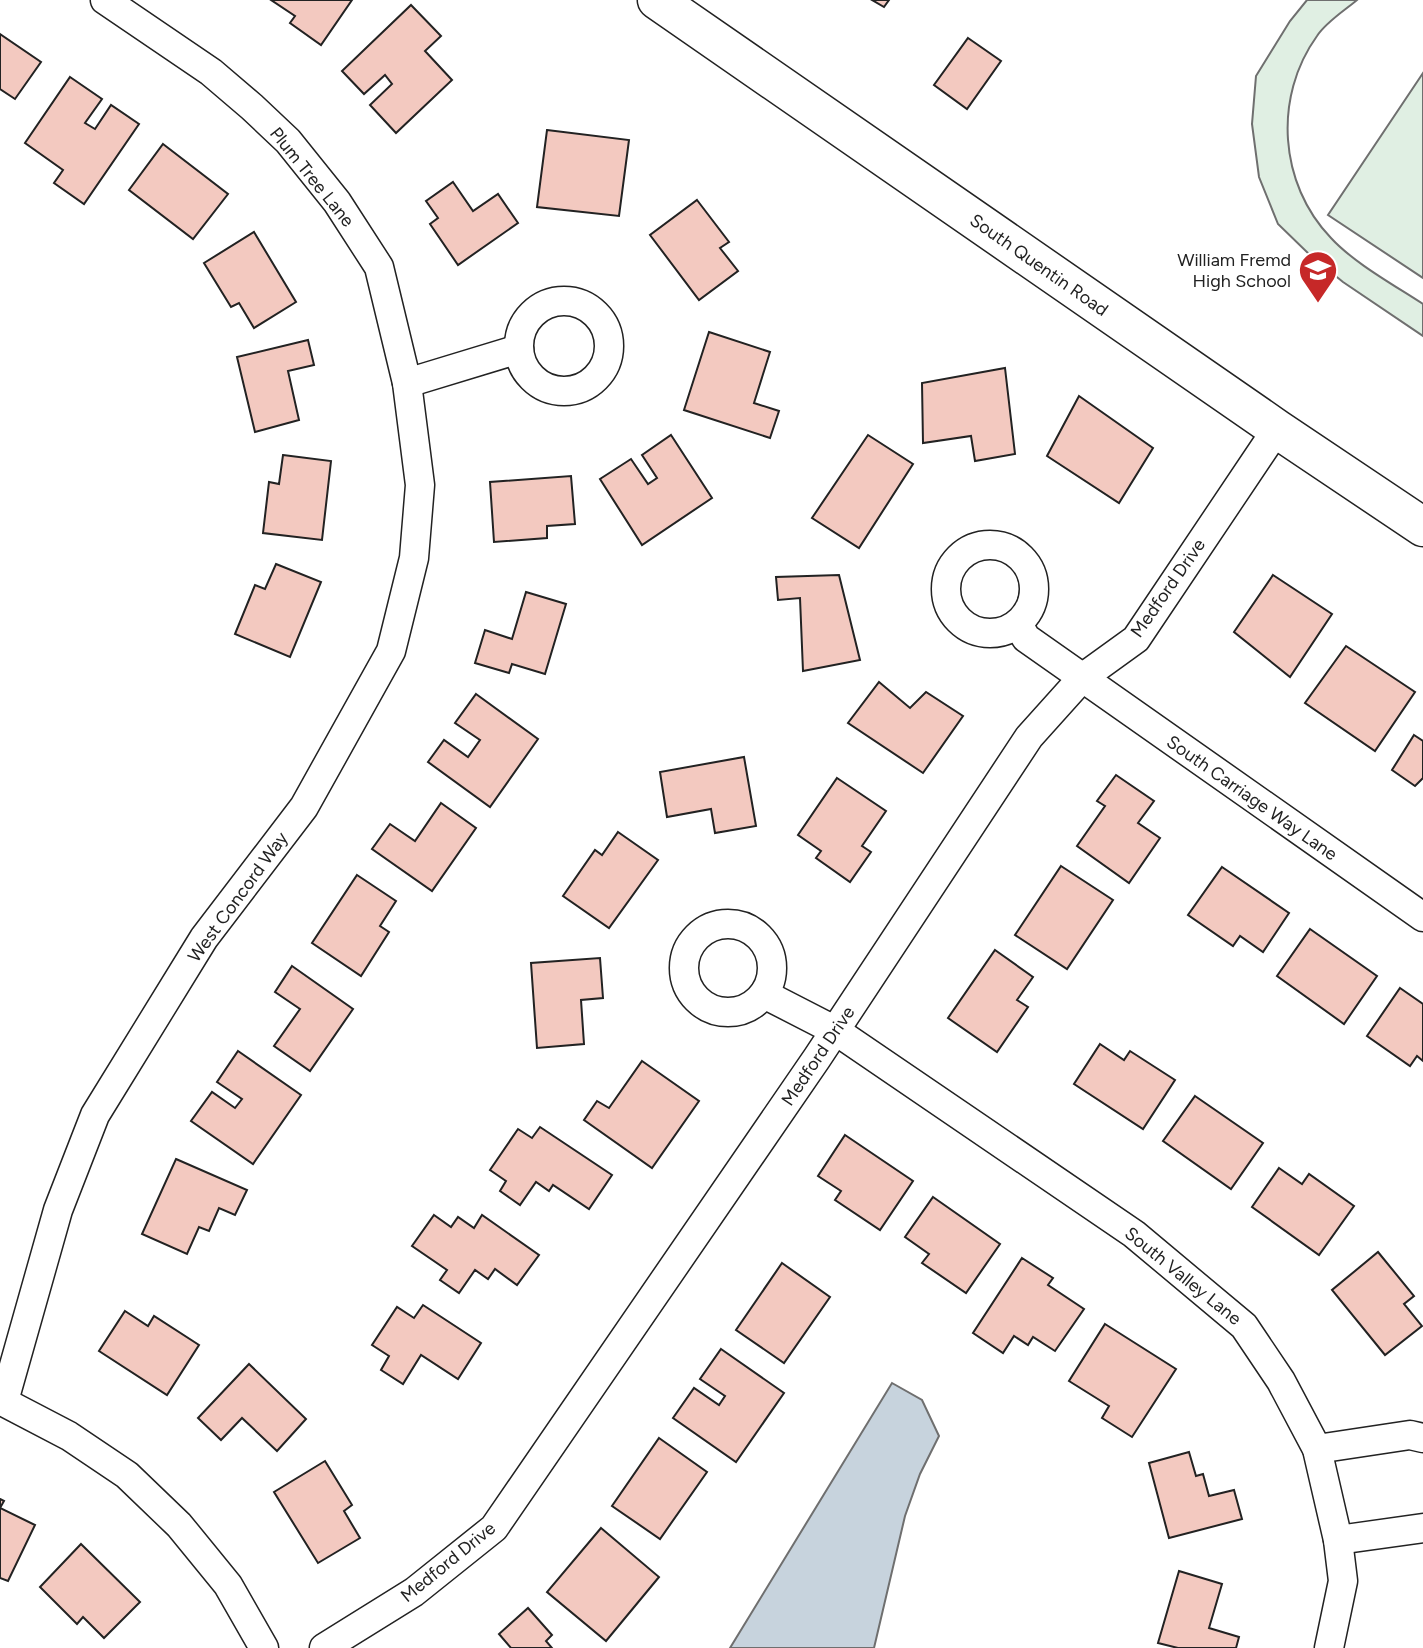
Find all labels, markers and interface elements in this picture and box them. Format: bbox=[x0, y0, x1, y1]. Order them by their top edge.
street label: Plum Tree Lane bbox=[265, 123, 359, 231]
street label: South Quentin Road bbox=[966, 209, 1112, 321]
place label: William Fremd High School bbox=[1177, 249, 1291, 292]
school or university icon: William Fremd High School bbox=[1297, 249, 1339, 304]
street label: Medford Drive bbox=[1126, 534, 1210, 642]
street label: South Carriage Way Lane bbox=[1162, 731, 1342, 865]
street label: West Concord Way bbox=[183, 827, 293, 966]
street label: Medford Drive bbox=[777, 1002, 859, 1110]
street label: South Valley Lane bbox=[1120, 1222, 1246, 1330]
street label: Medford Drive bbox=[396, 1517, 500, 1607]

